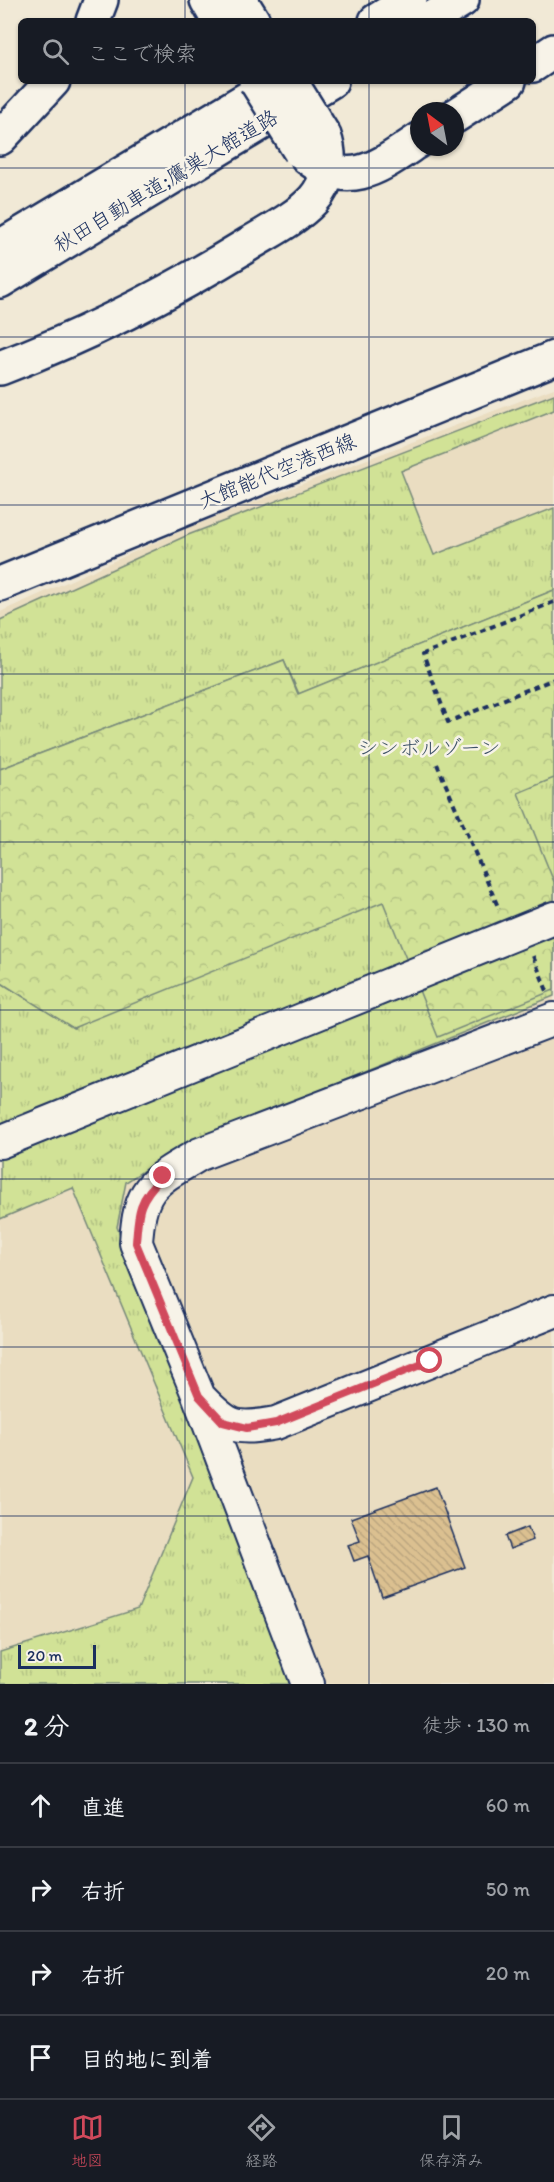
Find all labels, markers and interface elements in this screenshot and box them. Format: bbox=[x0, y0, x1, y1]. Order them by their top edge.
search box bbox=[18, 18, 536, 84]
icon: search bbox=[39, 35, 72, 68]
text: ここで検索 bbox=[87, 40, 197, 67]
north arrow bbox=[410, 102, 464, 156]
street label: 秋田自動車道;鷹巣大館道路 bbox=[49, 104, 282, 258]
street label: 大館能代空港西線 bbox=[194, 427, 359, 514]
park label: シンボルゾーン bbox=[357, 735, 501, 760]
route end bbox=[149, 1162, 175, 1188]
route start bbox=[416, 1347, 442, 1373]
scale bar bbox=[18, 1642, 96, 1670]
text: 20 m bbox=[27, 1646, 62, 1665]
text: 2 分 bbox=[24, 1710, 70, 1742]
text: 徒歩 · 130 m bbox=[422, 1713, 530, 1737]
icon: ahead bbox=[24, 1789, 57, 1822]
text: 60 m bbox=[486, 1793, 530, 1817]
text: 直進 bbox=[81, 1794, 125, 1821]
icon: right bbox=[24, 1873, 57, 1906]
text: 50 m bbox=[486, 1877, 530, 1901]
text: 右折 bbox=[81, 1878, 125, 1905]
icon: right bbox=[24, 1957, 57, 1990]
text: 20 m bbox=[486, 1961, 530, 1985]
text: 右折 bbox=[81, 1962, 125, 1989]
icon: arrive bbox=[24, 2041, 57, 2074]
text: 目的地に到着 bbox=[81, 2046, 213, 2073]
tab: 地図 bbox=[71, 2111, 104, 2171]
tab: 経路 bbox=[245, 2111, 278, 2171]
tab: 保存済み bbox=[419, 2111, 483, 2171]

